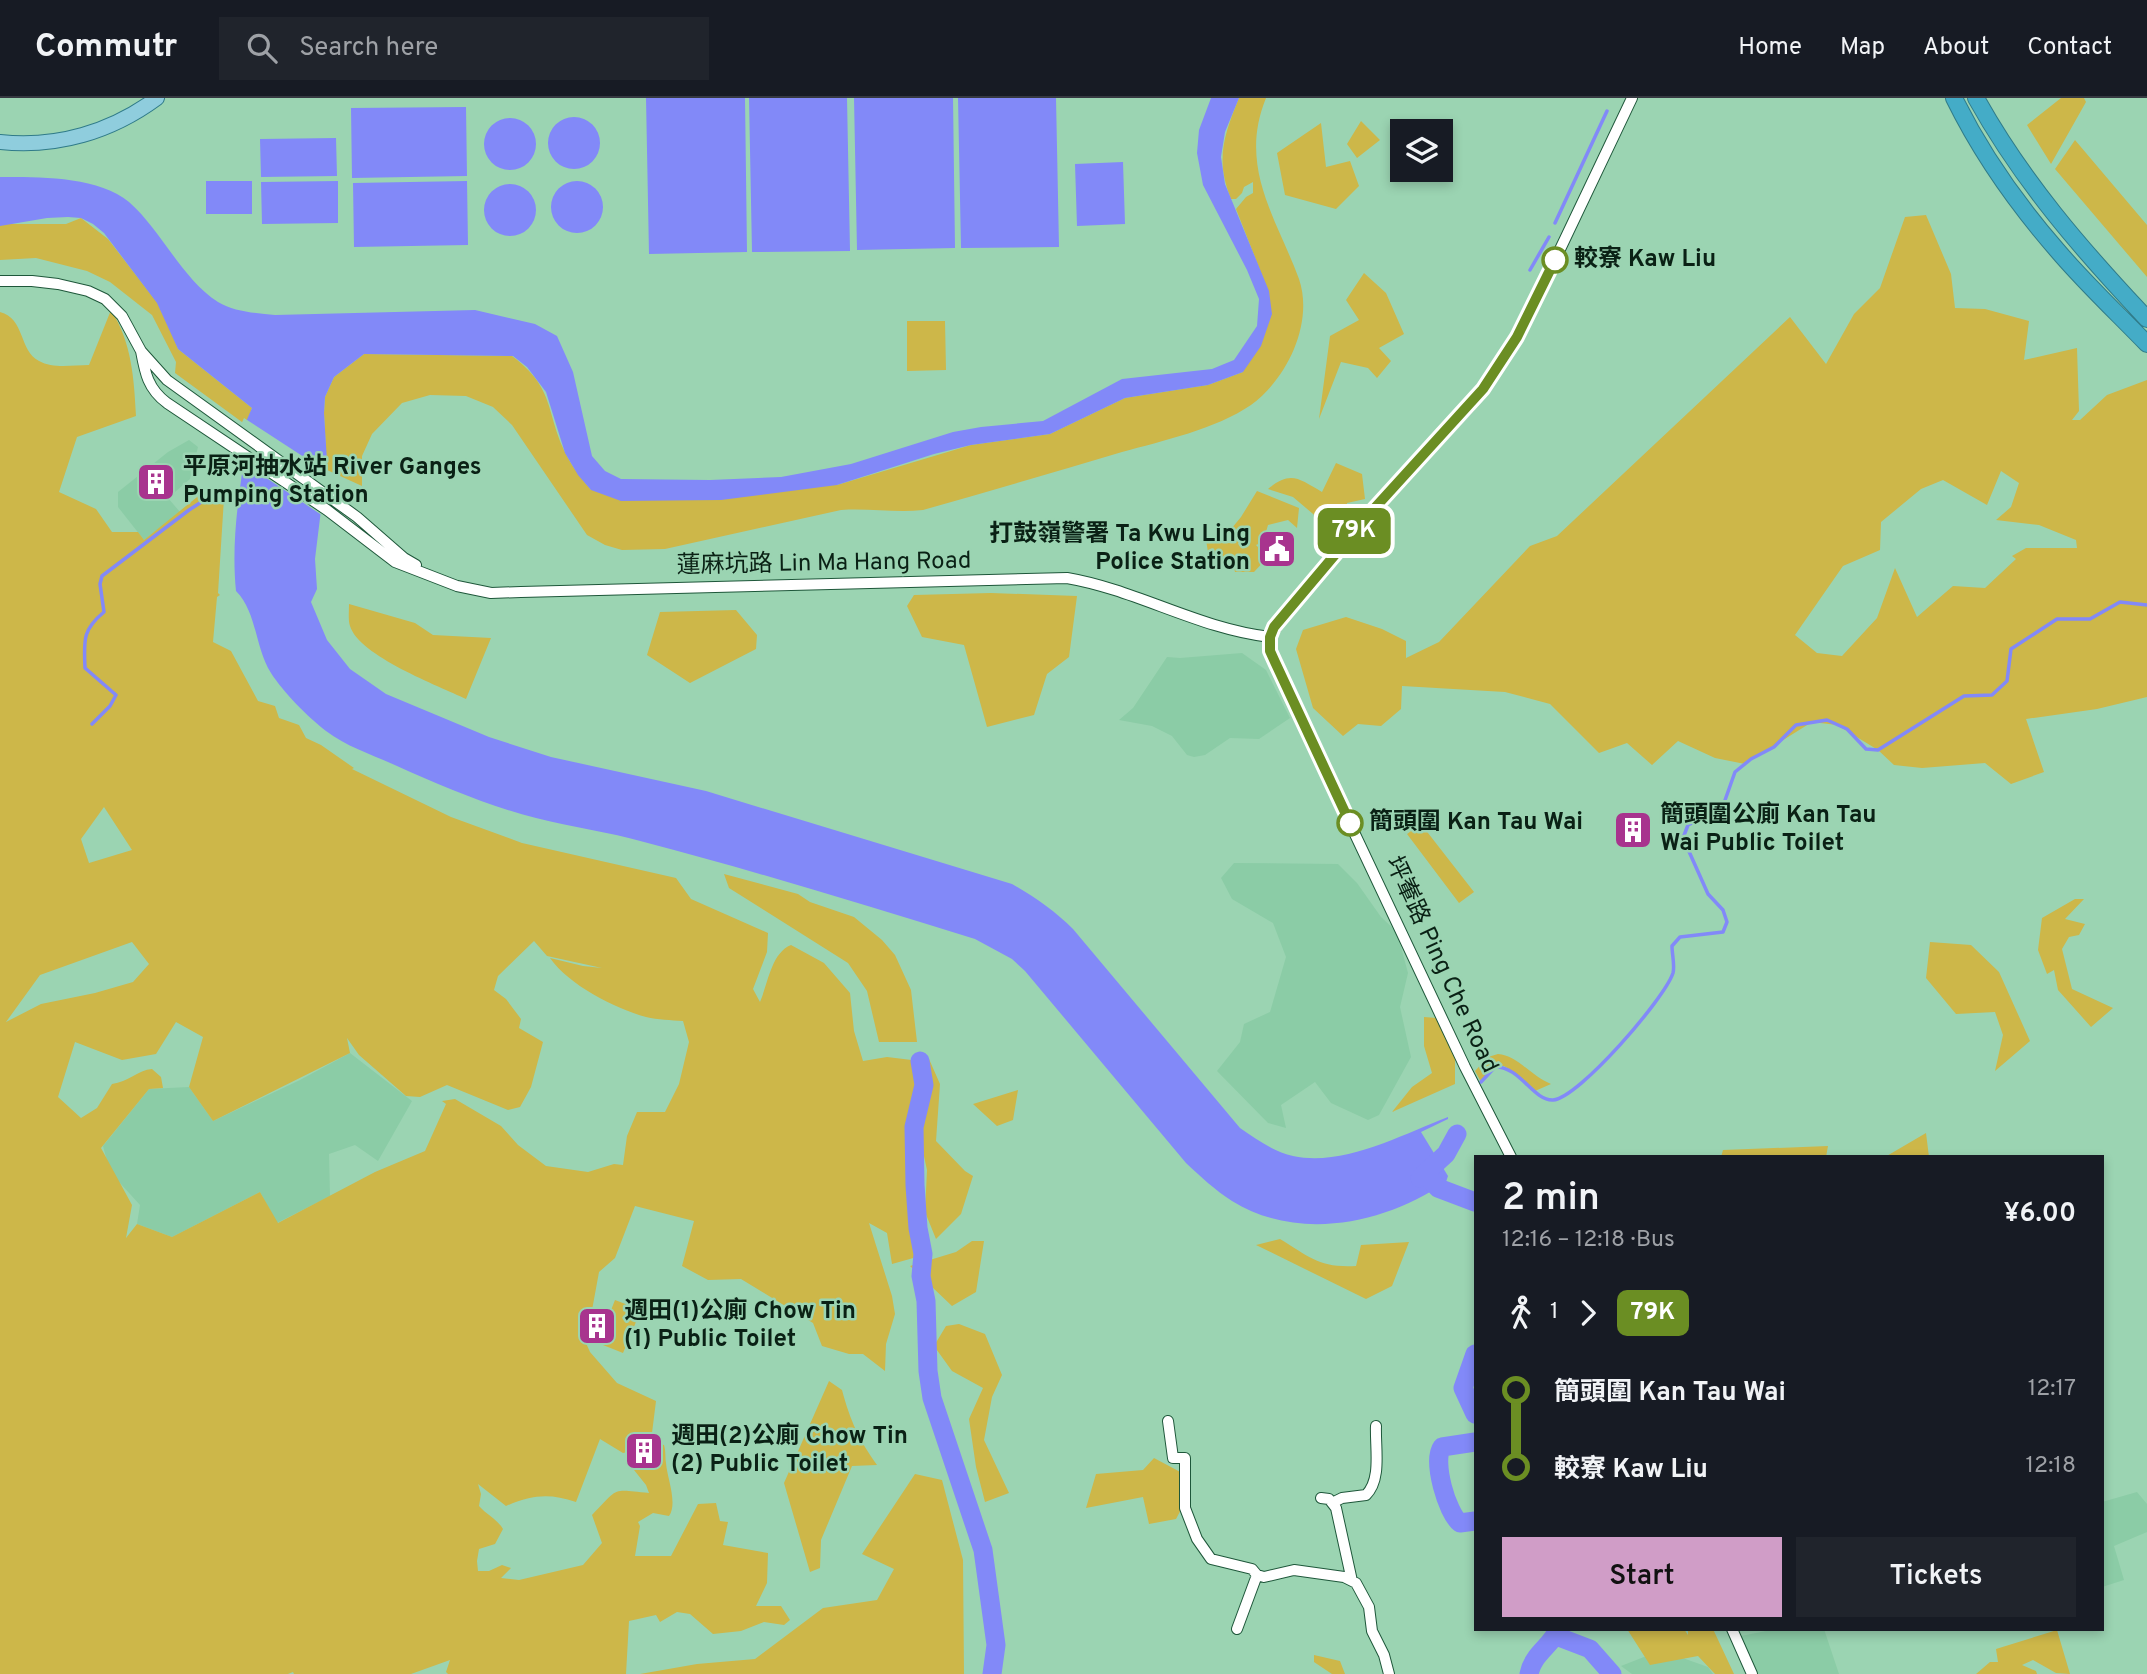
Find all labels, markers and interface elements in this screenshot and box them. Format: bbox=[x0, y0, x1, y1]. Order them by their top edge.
search box bbox=[219, 17, 709, 80]
text: Commutr bbox=[35, 27, 177, 69]
icon: search bbox=[243, 29, 281, 67]
text: Search here bbox=[299, 32, 438, 65]
text: Home bbox=[1738, 33, 1802, 63]
text: Map bbox=[1840, 33, 1885, 63]
text: About bbox=[1923, 33, 1989, 63]
text: Contact bbox=[2027, 33, 2112, 63]
map controls bbox=[1390, 119, 1453, 182]
button: layers bbox=[1390, 119, 1453, 182]
place label: 較寮 Kaw Liu bbox=[1574, 245, 1716, 275]
marker: 較寮 Kaw Liu bbox=[1542, 247, 1568, 273]
place label: 平原河抽水站 River Ganges Pumping Station bbox=[183, 453, 482, 511]
building icon: 平原河抽水站 River Ganges Pumping Station bbox=[135, 461, 177, 503]
line badge: 79K bbox=[1314, 508, 1394, 554]
text: 79K bbox=[1332, 516, 1376, 546]
place label: 打鼓嶺警署 Ta Kwu Ling Police Station bbox=[989, 520, 1250, 578]
public building icon: 打鼓嶺警署 Ta Kwu Ling Police Station bbox=[1256, 528, 1298, 570]
street label: 蓮麻坑路 Lin Ma Hang Road bbox=[676, 546, 972, 582]
place label: 簡頭圍公廁 Kan Tau Wai Public Toilet bbox=[1660, 800, 1877, 859]
place label: 簡頭圍 Kan Tau Wai bbox=[1369, 808, 1583, 838]
building icon: 簡頭圍公廁 Kan Tau Wai Public Toilet bbox=[1612, 809, 1654, 851]
marker: 簡頭圍 Kan Tau Wai bbox=[1337, 810, 1363, 836]
street label: 坪輋路 Ping Che Road bbox=[1378, 852, 1504, 1078]
text: 2 min bbox=[1502, 1175, 1600, 1224]
text: ¥6.00 bbox=[2004, 1198, 2076, 1231]
text: 12:16 – 12:18 · Bus bbox=[1502, 1226, 1675, 1255]
icon: walk bbox=[1502, 1294, 1540, 1332]
icon: forward bbox=[1569, 1294, 1607, 1332]
place label: 週田(1)公廁 Chow Tin (1) Public Toilet bbox=[624, 1296, 856, 1355]
text: 1 bbox=[1550, 1298, 1559, 1327]
text: 79K bbox=[1631, 1298, 1675, 1328]
building icon: 週田(1)公廁 Chow Tin (1) Public Toilet bbox=[576, 1305, 618, 1347]
text: 12:17 bbox=[2028, 1375, 2076, 1404]
text: 簡頭圍 Kan Tau Wai bbox=[1554, 1377, 1786, 1410]
place label: 週田(2)公廁 Chow Tin (2) Public Toilet bbox=[671, 1421, 908, 1480]
building icon: 週田(2)公廁 Chow Tin (2) Public Toilet bbox=[623, 1430, 665, 1472]
text: 12:18 bbox=[2026, 1452, 2076, 1481]
text: 較寮 Kaw Liu bbox=[1554, 1454, 1708, 1487]
button: Start bbox=[1502, 1537, 1782, 1617]
button: Tickets bbox=[1796, 1537, 2076, 1617]

